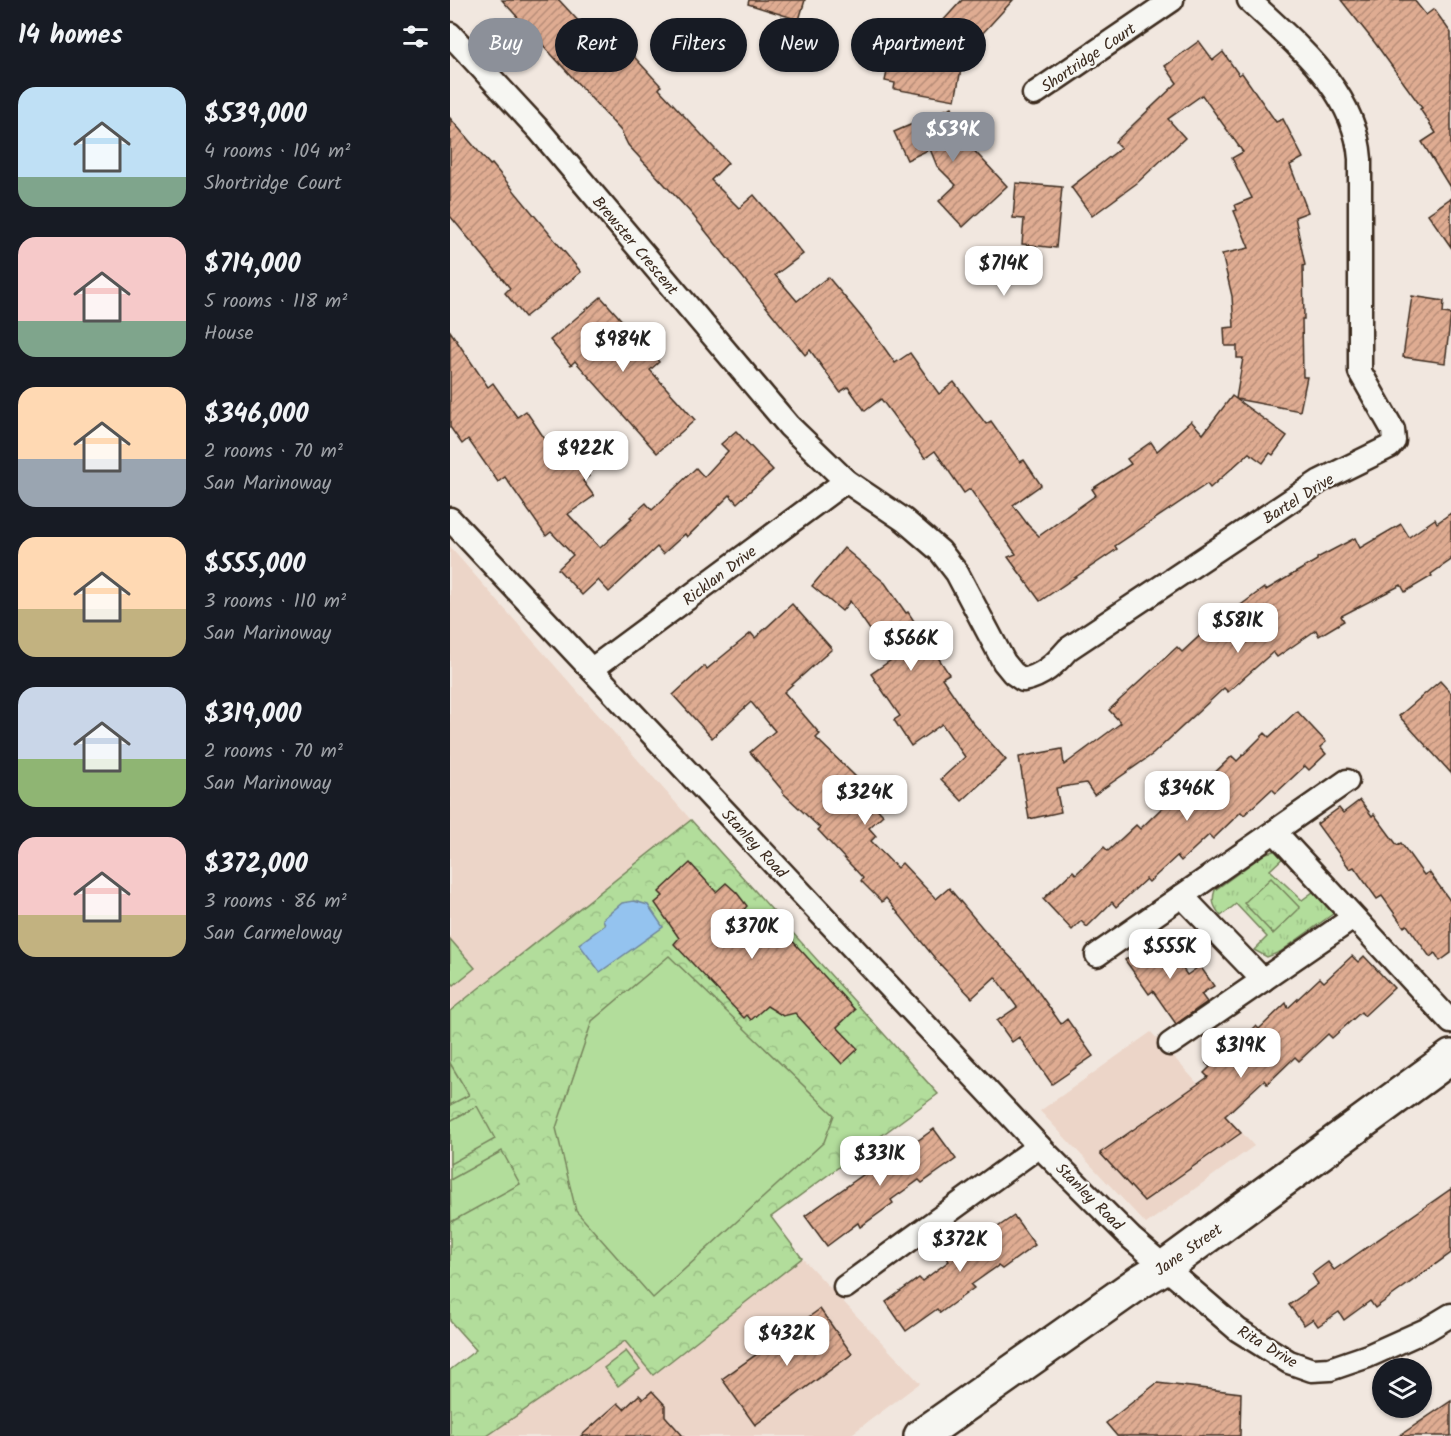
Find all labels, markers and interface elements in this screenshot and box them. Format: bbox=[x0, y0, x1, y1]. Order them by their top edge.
text: 14 homes bbox=[18, 15, 123, 57]
street label: Shortridge Court bbox=[1036, 17, 1142, 99]
chip: Buy bbox=[468, 18, 543, 72]
chip: Rent bbox=[555, 18, 638, 72]
chip: Filters bbox=[650, 18, 747, 72]
chip: New bbox=[759, 18, 839, 72]
chip: Apartment bbox=[851, 18, 986, 72]
icon: filters bbox=[399, 20, 432, 53]
text: $539,000 bbox=[204, 94, 307, 136]
icon: home bbox=[66, 111, 138, 183]
pin: $539K bbox=[911, 112, 995, 163]
text: $539K bbox=[925, 115, 981, 147]
text: 4 rooms · 104 m² bbox=[204, 136, 350, 168]
text: Shortridge Court bbox=[204, 168, 342, 200]
street label: Brewster Crescent bbox=[586, 191, 685, 302]
text: $714,000 bbox=[204, 244, 301, 286]
pin: $714K bbox=[962, 246, 1046, 297]
text: $714K bbox=[979, 249, 1029, 281]
icon: home bbox=[66, 261, 138, 333]
text: 5 rooms · 118 m² bbox=[204, 286, 347, 318]
text: House bbox=[204, 318, 254, 350]
pin: $984K bbox=[581, 322, 665, 373]
text: $984K bbox=[595, 325, 651, 357]
text: $346,000 bbox=[204, 394, 309, 436]
icon: home bbox=[66, 411, 138, 483]
pin: $922K bbox=[544, 431, 628, 482]
text: $922K bbox=[557, 434, 615, 466]
text: 2 rooms · 70 m² bbox=[204, 436, 343, 468]
street label: Bartel Drive bbox=[1258, 467, 1339, 531]
text: San Marinoway bbox=[204, 468, 331, 500]
street label: Ricklan Drive bbox=[677, 540, 762, 613]
text: $555,000 bbox=[204, 544, 306, 586]
icon: home bbox=[66, 561, 138, 633]
text: 3 rooms · 110 m² bbox=[204, 586, 346, 618]
pin: $581K bbox=[1196, 603, 1280, 654]
text: $581K bbox=[1212, 606, 1264, 638]
text: San Marinoway bbox=[204, 618, 331, 650]
pin: $566K bbox=[869, 621, 953, 672]
text: $566K bbox=[883, 624, 939, 656]
text: $319,000 bbox=[204, 694, 301, 736]
icon: home bbox=[66, 711, 138, 783]
text: 2 rooms · 70 m² bbox=[204, 736, 343, 768]
text: San Marinoway bbox=[204, 768, 331, 800]
pin: $346K bbox=[1145, 771, 1229, 822]
text: $346K bbox=[1159, 774, 1215, 806]
pin: $324K bbox=[823, 775, 907, 826]
text: $324K bbox=[836, 778, 894, 810]
street label: Stanley Road bbox=[715, 803, 794, 885]
text: $372,000 bbox=[204, 844, 308, 886]
icon: home bbox=[66, 861, 138, 933]
text: 3 rooms · 86 m² bbox=[204, 886, 347, 918]
pin: $370K bbox=[710, 909, 794, 960]
text: $370K bbox=[725, 912, 779, 944]
text: San Carmeloway bbox=[204, 918, 342, 950]
pin: $555K bbox=[1128, 929, 1212, 980]
text: $555K bbox=[1143, 932, 1197, 964]
pin: $319K bbox=[1199, 1028, 1283, 1079]
text: $319K bbox=[1216, 1031, 1266, 1063]
pin: $331K bbox=[838, 1136, 922, 1187]
text: $331K bbox=[854, 1139, 906, 1171]
street label: Stanley Road bbox=[1049, 1157, 1130, 1238]
street label: Jane Street bbox=[1150, 1217, 1229, 1283]
pin: $372K bbox=[918, 1222, 1002, 1273]
text: $372K bbox=[932, 1225, 988, 1257]
pin: $432K bbox=[745, 1316, 829, 1367]
text: $432K bbox=[758, 1319, 816, 1351]
street label: Rita Drive bbox=[1232, 1319, 1302, 1375]
map controls bbox=[1372, 1358, 1432, 1418]
button: layers bbox=[1372, 1358, 1432, 1418]

